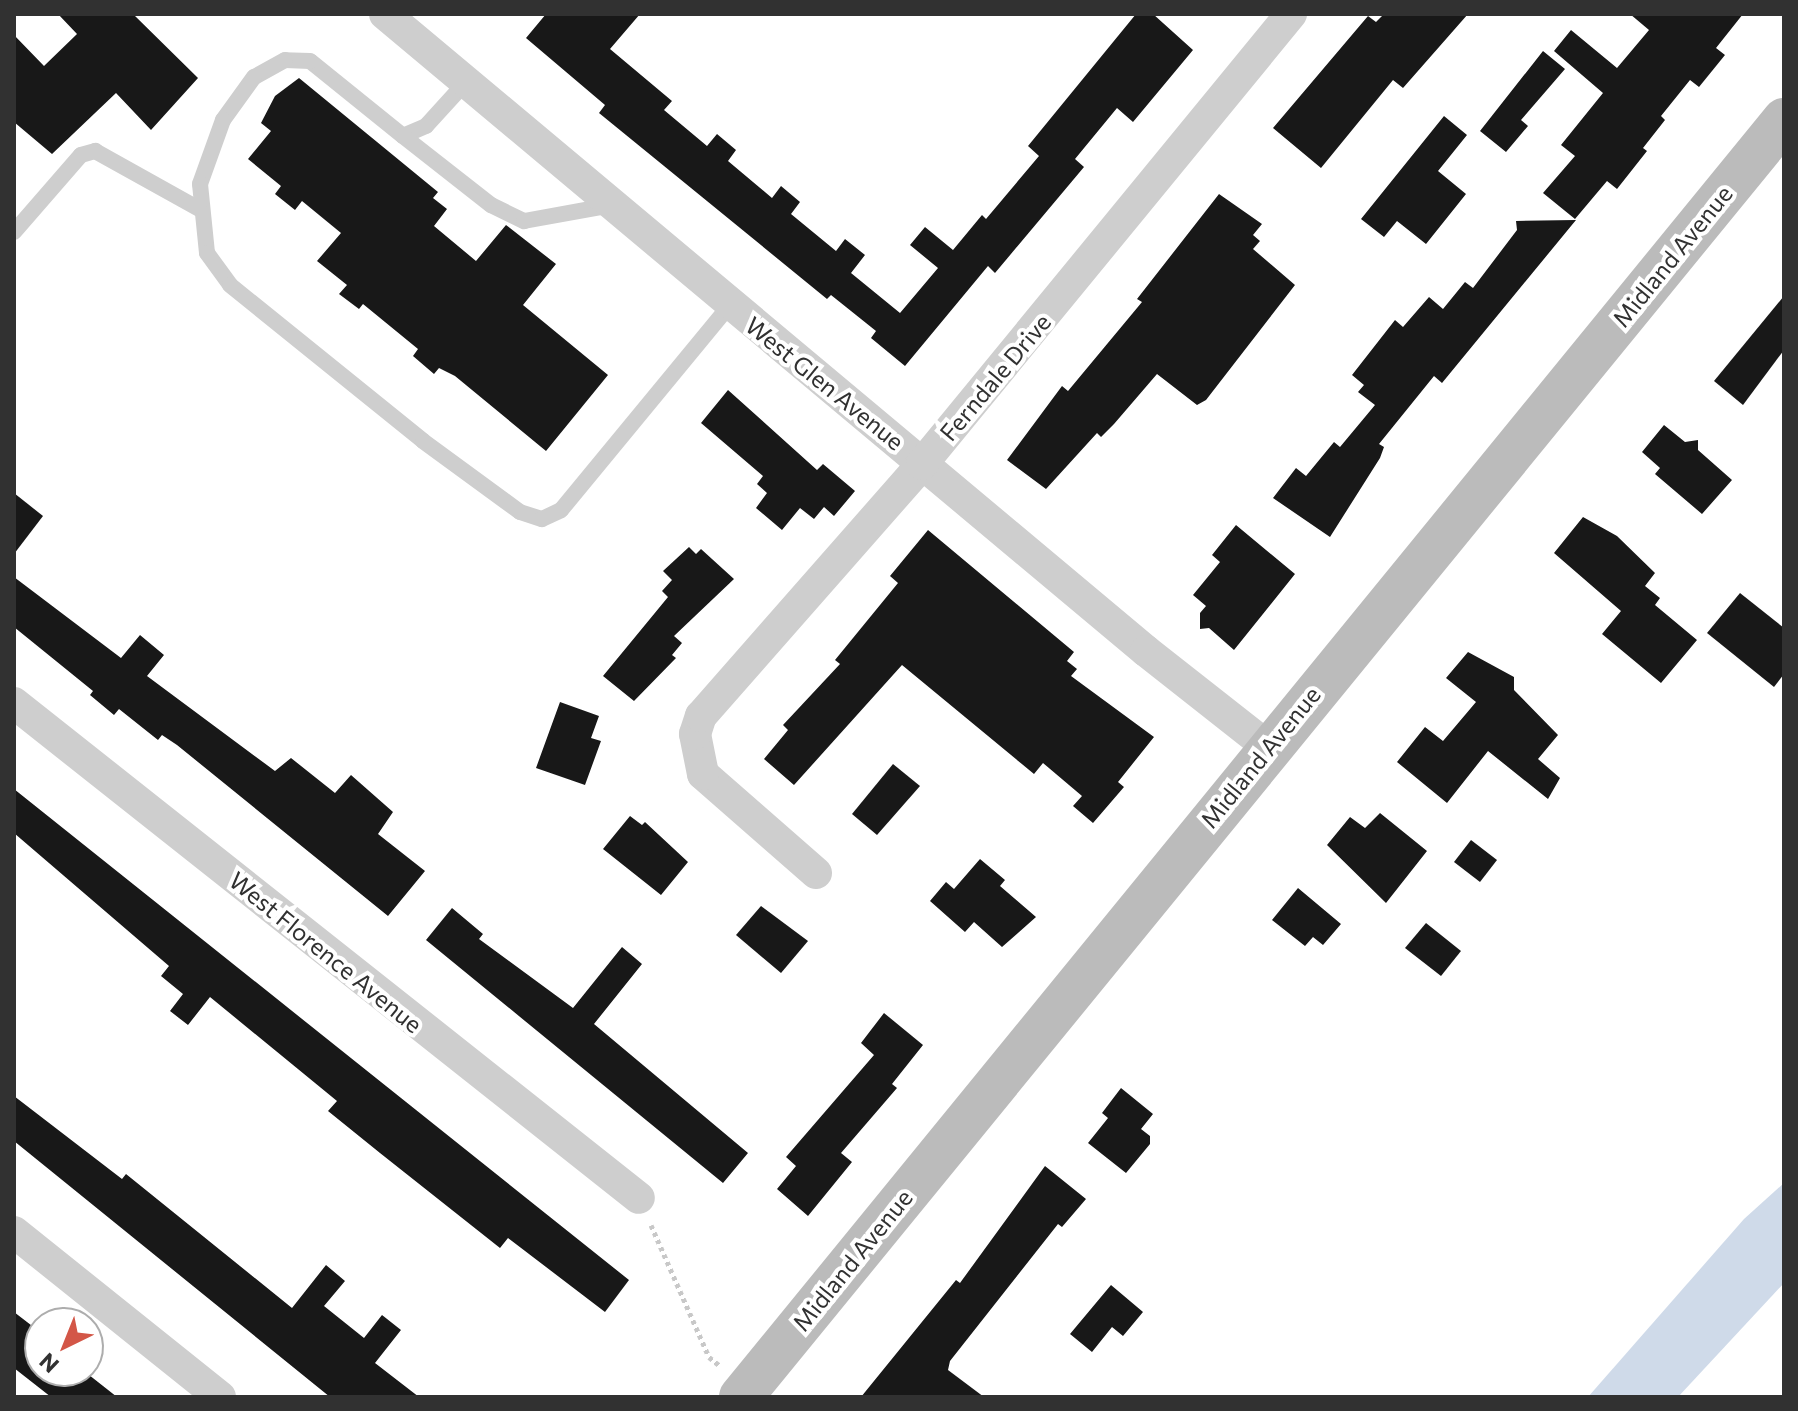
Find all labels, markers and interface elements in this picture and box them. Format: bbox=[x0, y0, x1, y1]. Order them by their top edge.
street label: Midland Avenue bbox=[1606, 179, 1738, 333]
street label: Ferndale Drive bbox=[934, 308, 1056, 446]
street label: West Glen Avenue bbox=[740, 310, 910, 456]
street label: Midland Avenue bbox=[1194, 680, 1326, 834]
street label: West Florence Avenue bbox=[224, 865, 428, 1039]
street label: Midland Avenue bbox=[786, 1183, 918, 1337]
north arrow bbox=[24, 1307, 104, 1387]
text: N bbox=[33, 1348, 64, 1379]

